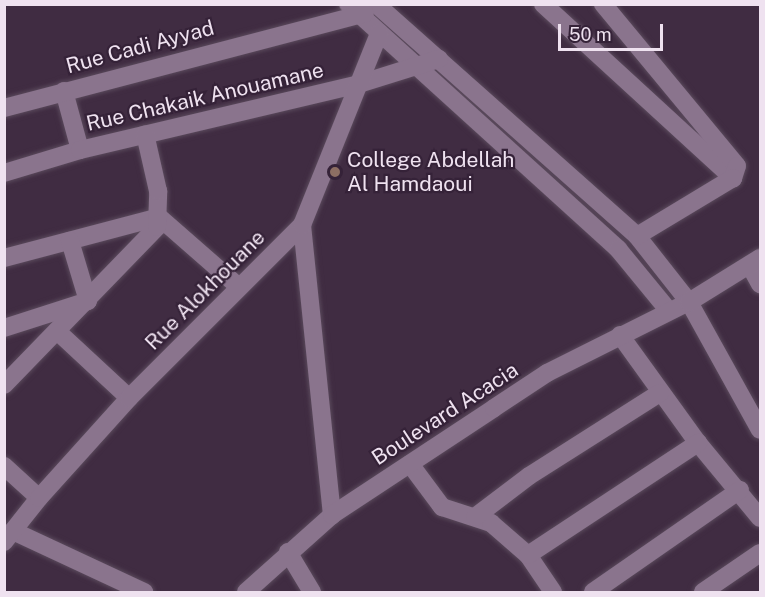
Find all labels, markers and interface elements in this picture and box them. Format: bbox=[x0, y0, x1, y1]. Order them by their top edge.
scale bar bbox=[561, 12, 666, 50]
street label: Rue Cadi Ayyad bbox=[63, 15, 217, 79]
text: 50 m bbox=[569, 24, 612, 45]
street label: Rue Chakaik Anouamane bbox=[84, 57, 326, 137]
place label: College Abdellah Al Hamdaoui bbox=[347, 147, 515, 197]
marker: College Abdellah Al Hamdaoui bbox=[328, 165, 342, 179]
street label: Rue Alokhouane bbox=[140, 225, 270, 355]
street label: Boulevard Acacia bbox=[367, 357, 523, 471]

